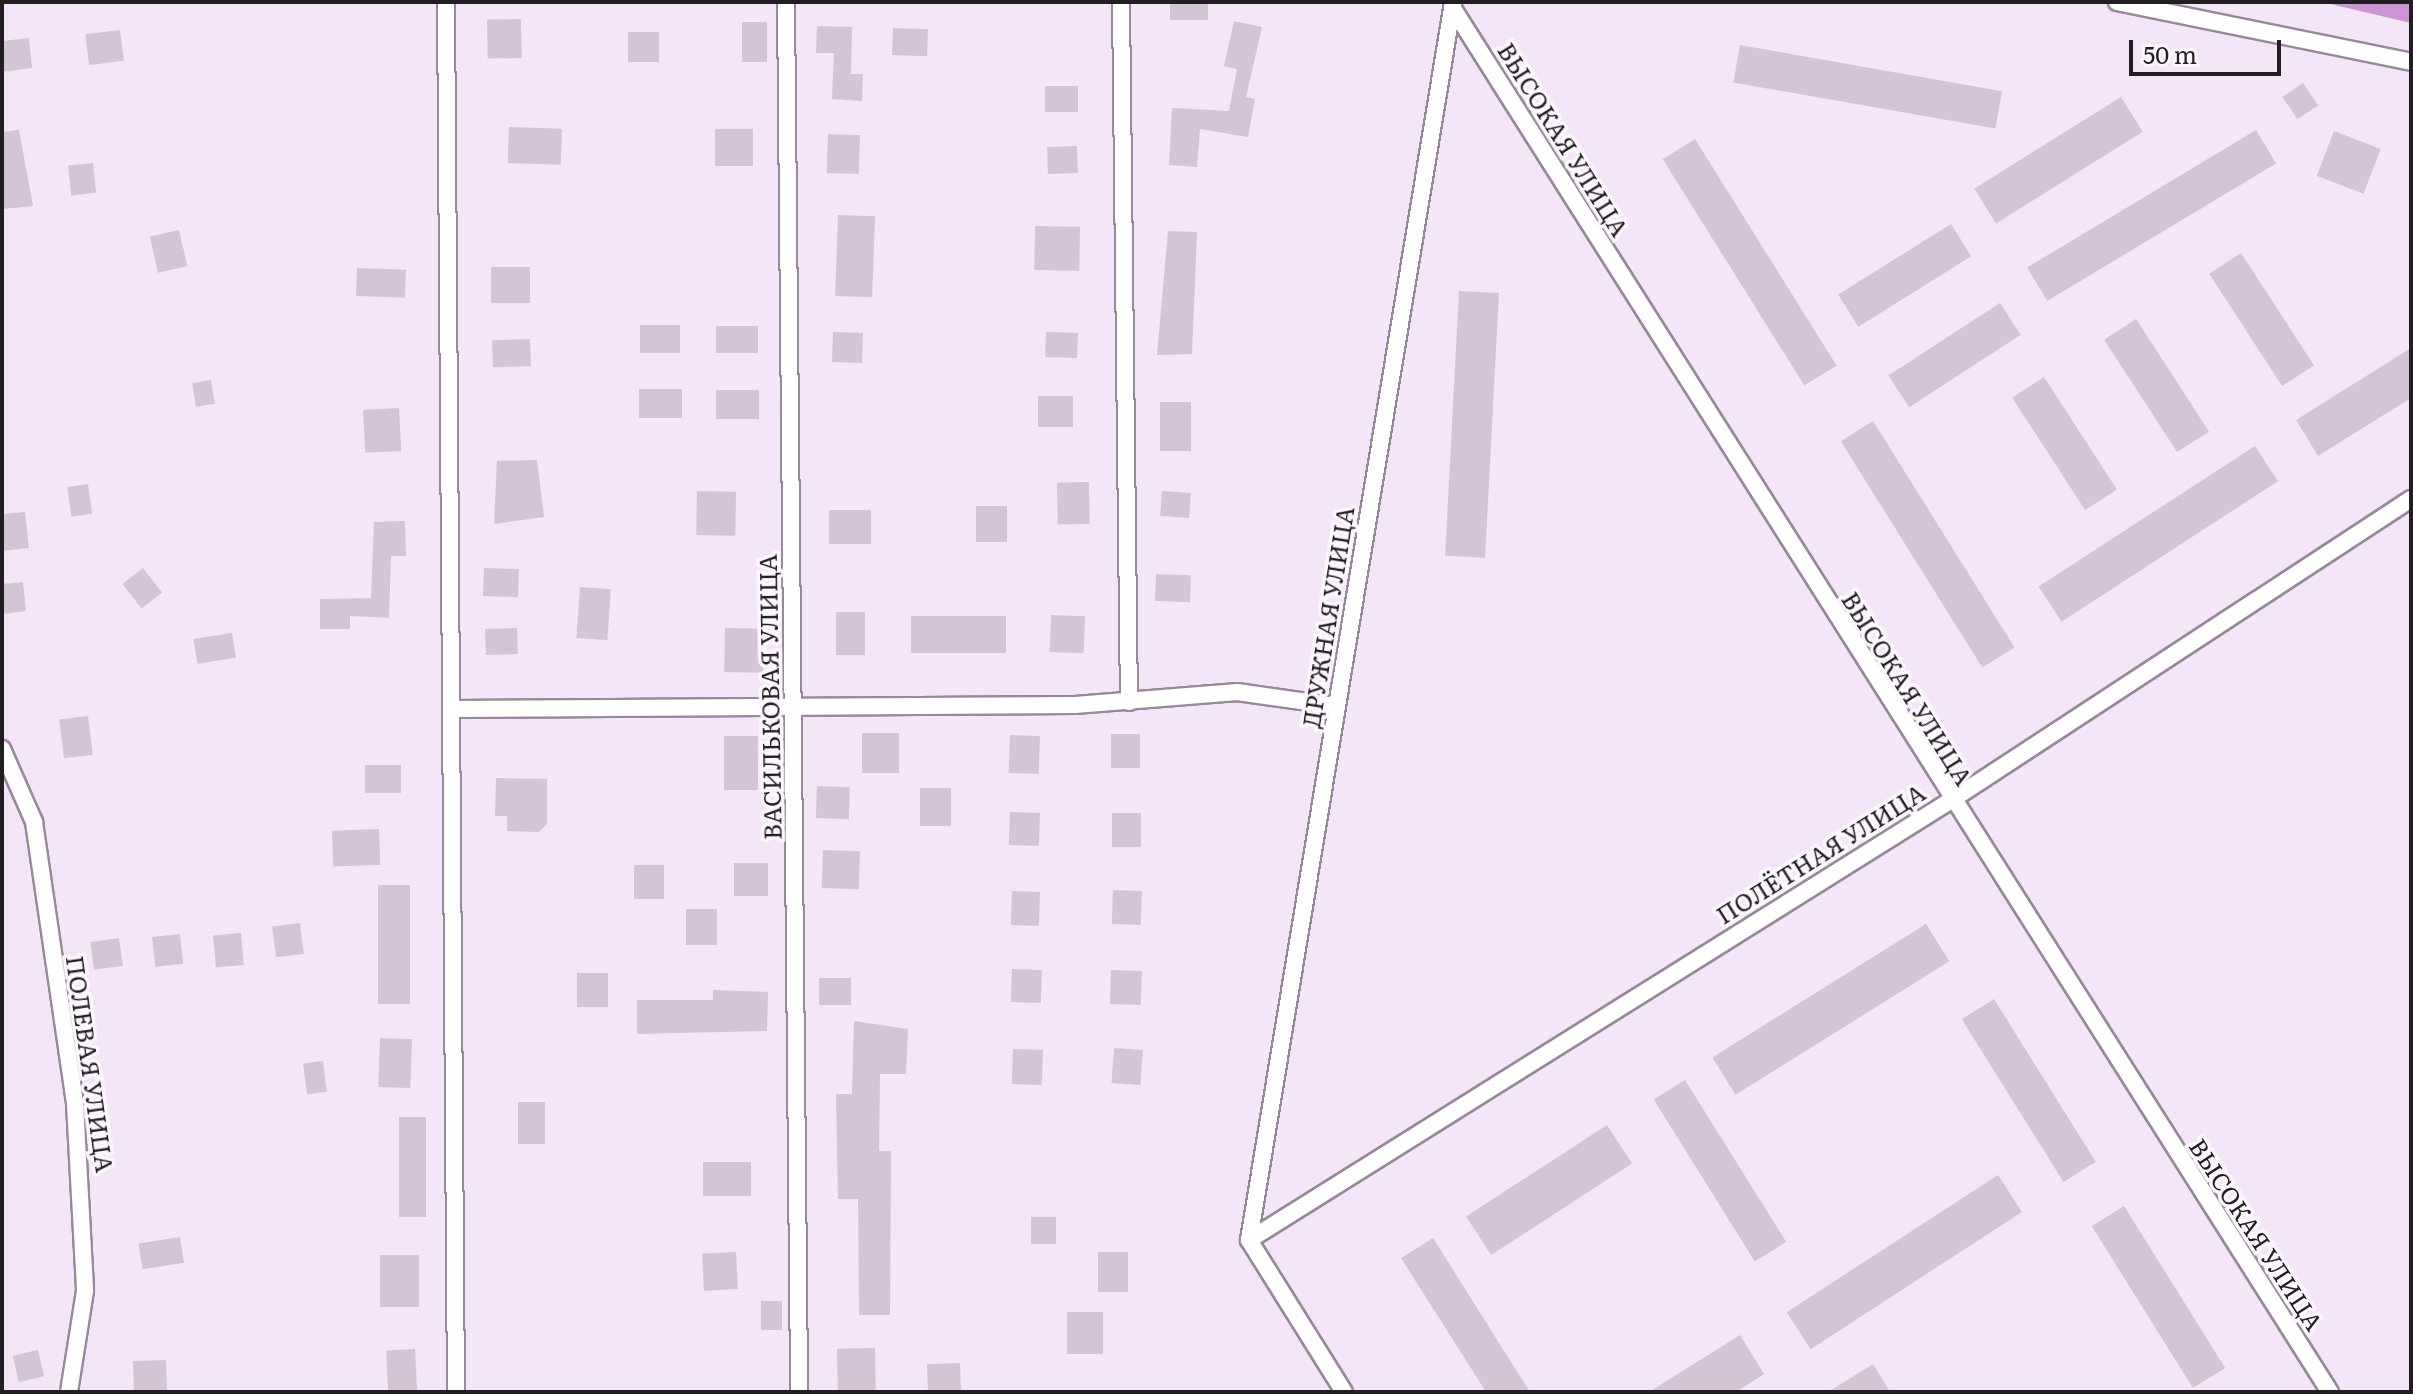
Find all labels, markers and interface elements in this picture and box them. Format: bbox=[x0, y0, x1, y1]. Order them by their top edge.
scale bar bbox=[2133, 24, 2285, 74]
text: 50 m bbox=[2143, 36, 2197, 71]
street label: ВЫСОКАЯ УЛИЦА bbox=[1493, 37, 1635, 241]
street label: ДРУЖНАЯ УЛИЦА bbox=[1295, 504, 1359, 730]
street label: ВАСИЛЬКОВАЯ УЛИЦА bbox=[752, 554, 786, 840]
street label: ВЫСОКАЯ УЛИЦА bbox=[1837, 586, 1979, 790]
street label: ПОЛЁТНАЯ УЛИЦА bbox=[1710, 777, 1930, 929]
street label: ПОЛЕВАЯ УЛИЦА bbox=[62, 954, 120, 1174]
street label: ВЫСОКАЯ УЛИЦА bbox=[2184, 1133, 2330, 1335]

